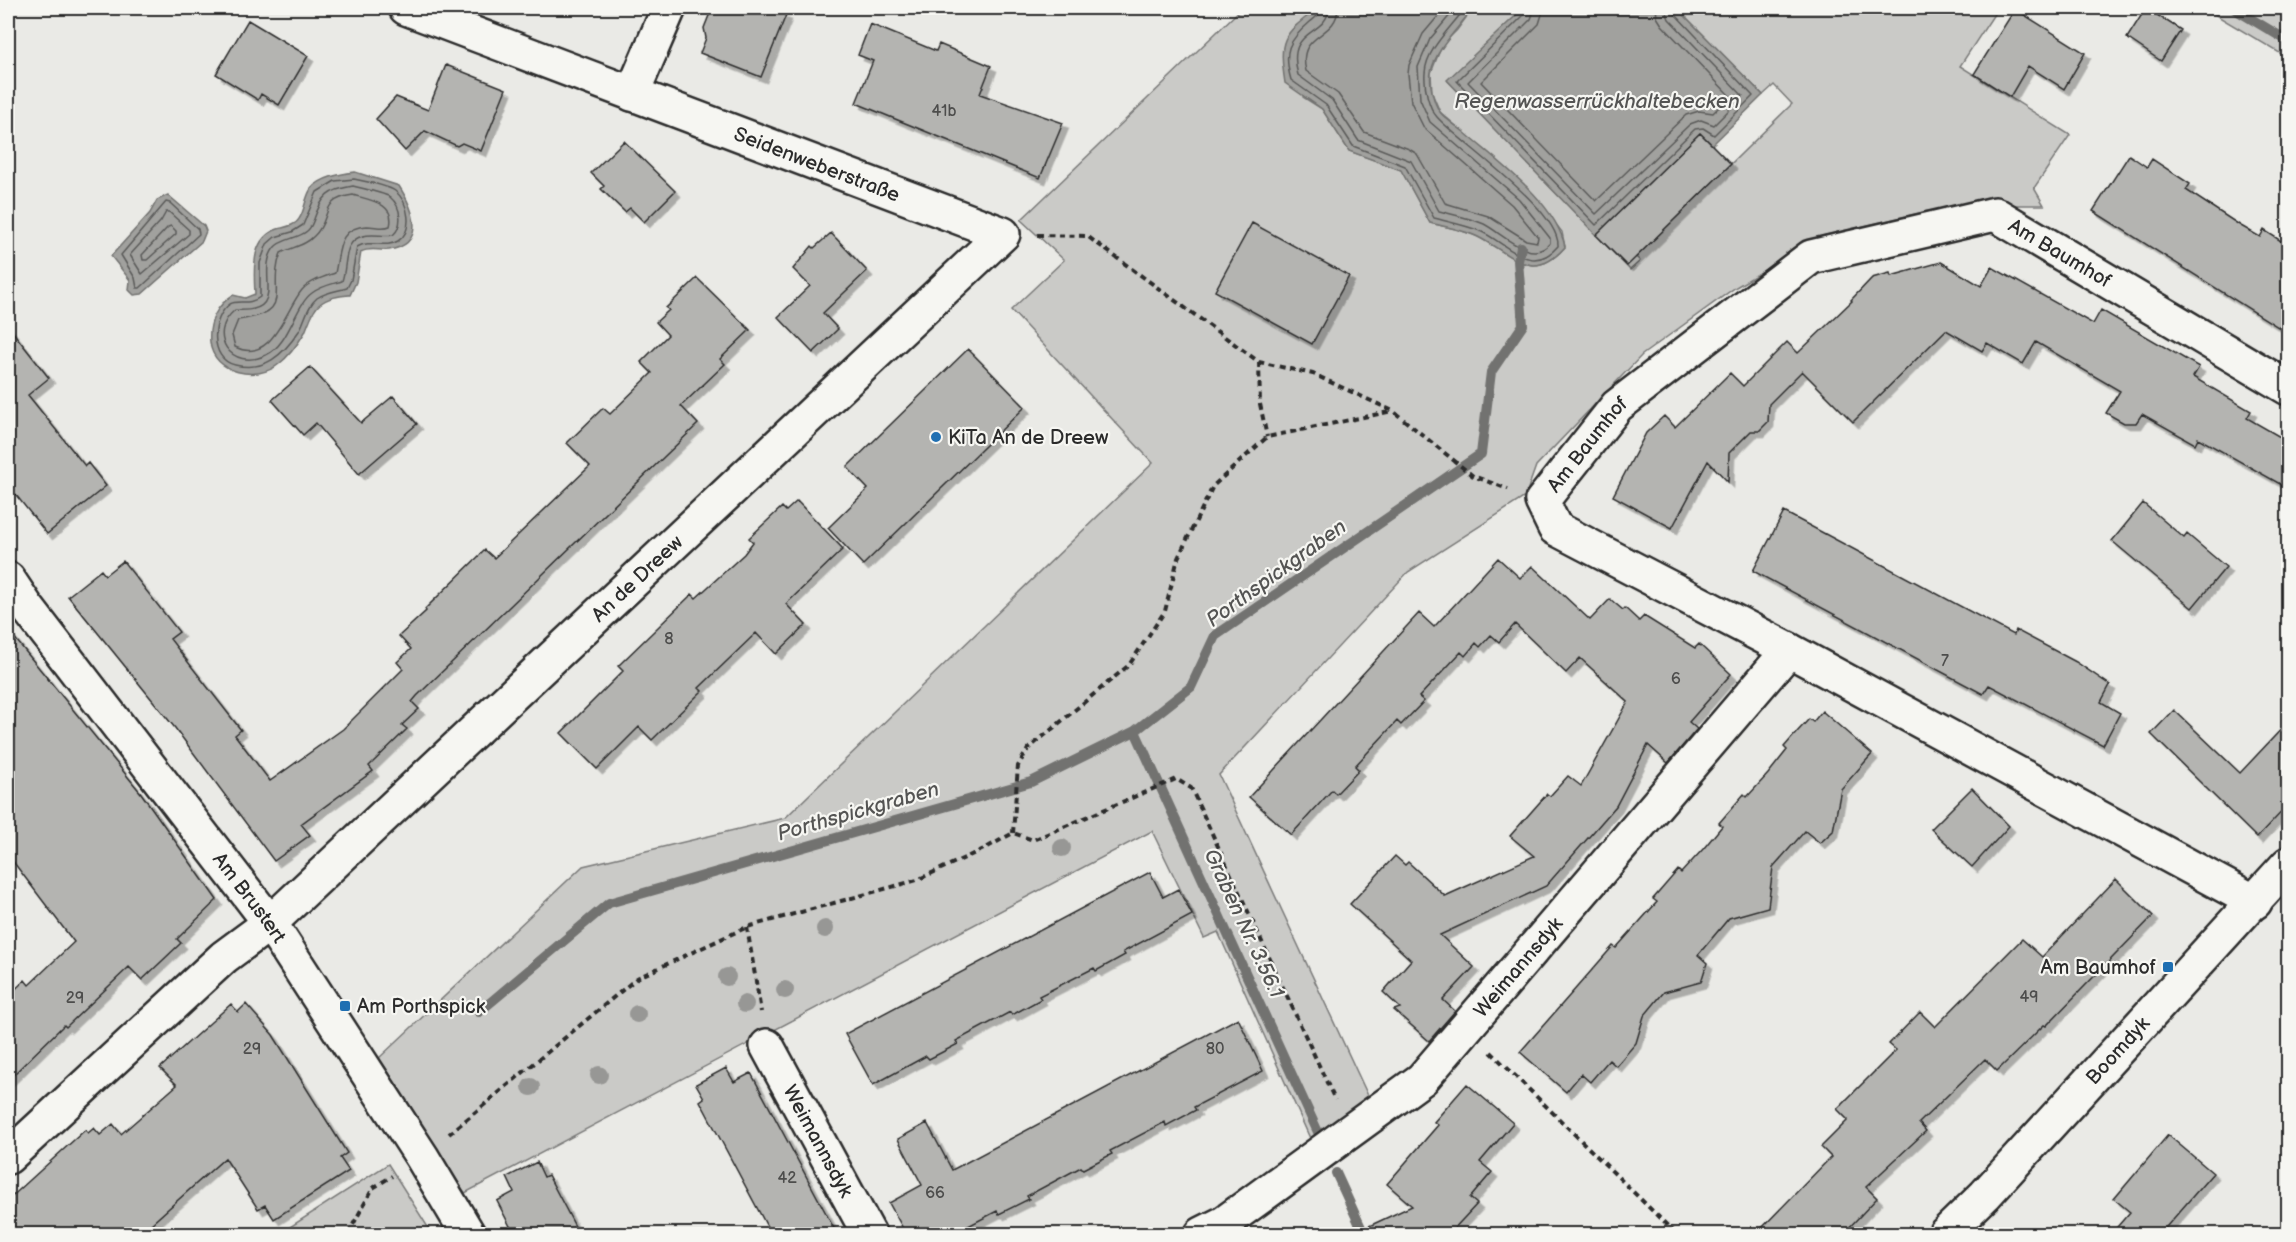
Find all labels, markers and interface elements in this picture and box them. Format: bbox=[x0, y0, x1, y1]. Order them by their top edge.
water label: Regenwasserrückhaltebecken bbox=[1454, 89, 1740, 114]
house number: 41b bbox=[932, 102, 956, 121]
street label: Seidenweberstraße bbox=[730, 122, 903, 208]
street label: Am Baumhof bbox=[2004, 214, 2115, 293]
street label: Am Baumhof bbox=[1542, 392, 1632, 498]
place label: KiTa An de Dreew bbox=[948, 426, 1109, 450]
marker: KiTa An de Dreew bbox=[929, 430, 943, 444]
water label: Porthspickgraben bbox=[1201, 514, 1351, 633]
street label: An de Dreew bbox=[587, 530, 688, 627]
house number: 8 bbox=[664, 630, 674, 649]
house number: 7 bbox=[1941, 652, 1949, 671]
house number: 6 bbox=[1671, 670, 1681, 689]
water label: Porthspickgraben bbox=[774, 776, 942, 847]
water label: Graben Nr. 3.56.1 bbox=[1198, 845, 1289, 1002]
street label: Am Brustert bbox=[207, 848, 291, 948]
street label: Weimannsdyk bbox=[1469, 912, 1568, 1023]
place label: Am Baumhof bbox=[2041, 956, 2156, 980]
marker: Am Baumhof bbox=[2161, 960, 2175, 974]
house number: 49 bbox=[2019, 988, 2039, 1007]
house number: 29 bbox=[66, 989, 84, 1008]
place label: Am Porthspick bbox=[357, 995, 486, 1019]
marker: Am Porthspick bbox=[338, 999, 352, 1013]
street label: Boomdyk bbox=[2081, 1012, 2155, 1090]
house number: 29 bbox=[243, 1040, 261, 1059]
house number: 80 bbox=[1206, 1040, 1224, 1059]
street label: Weimannsdyk bbox=[777, 1081, 858, 1202]
house number: 42 bbox=[777, 1169, 797, 1188]
house number: 66 bbox=[925, 1184, 945, 1203]

